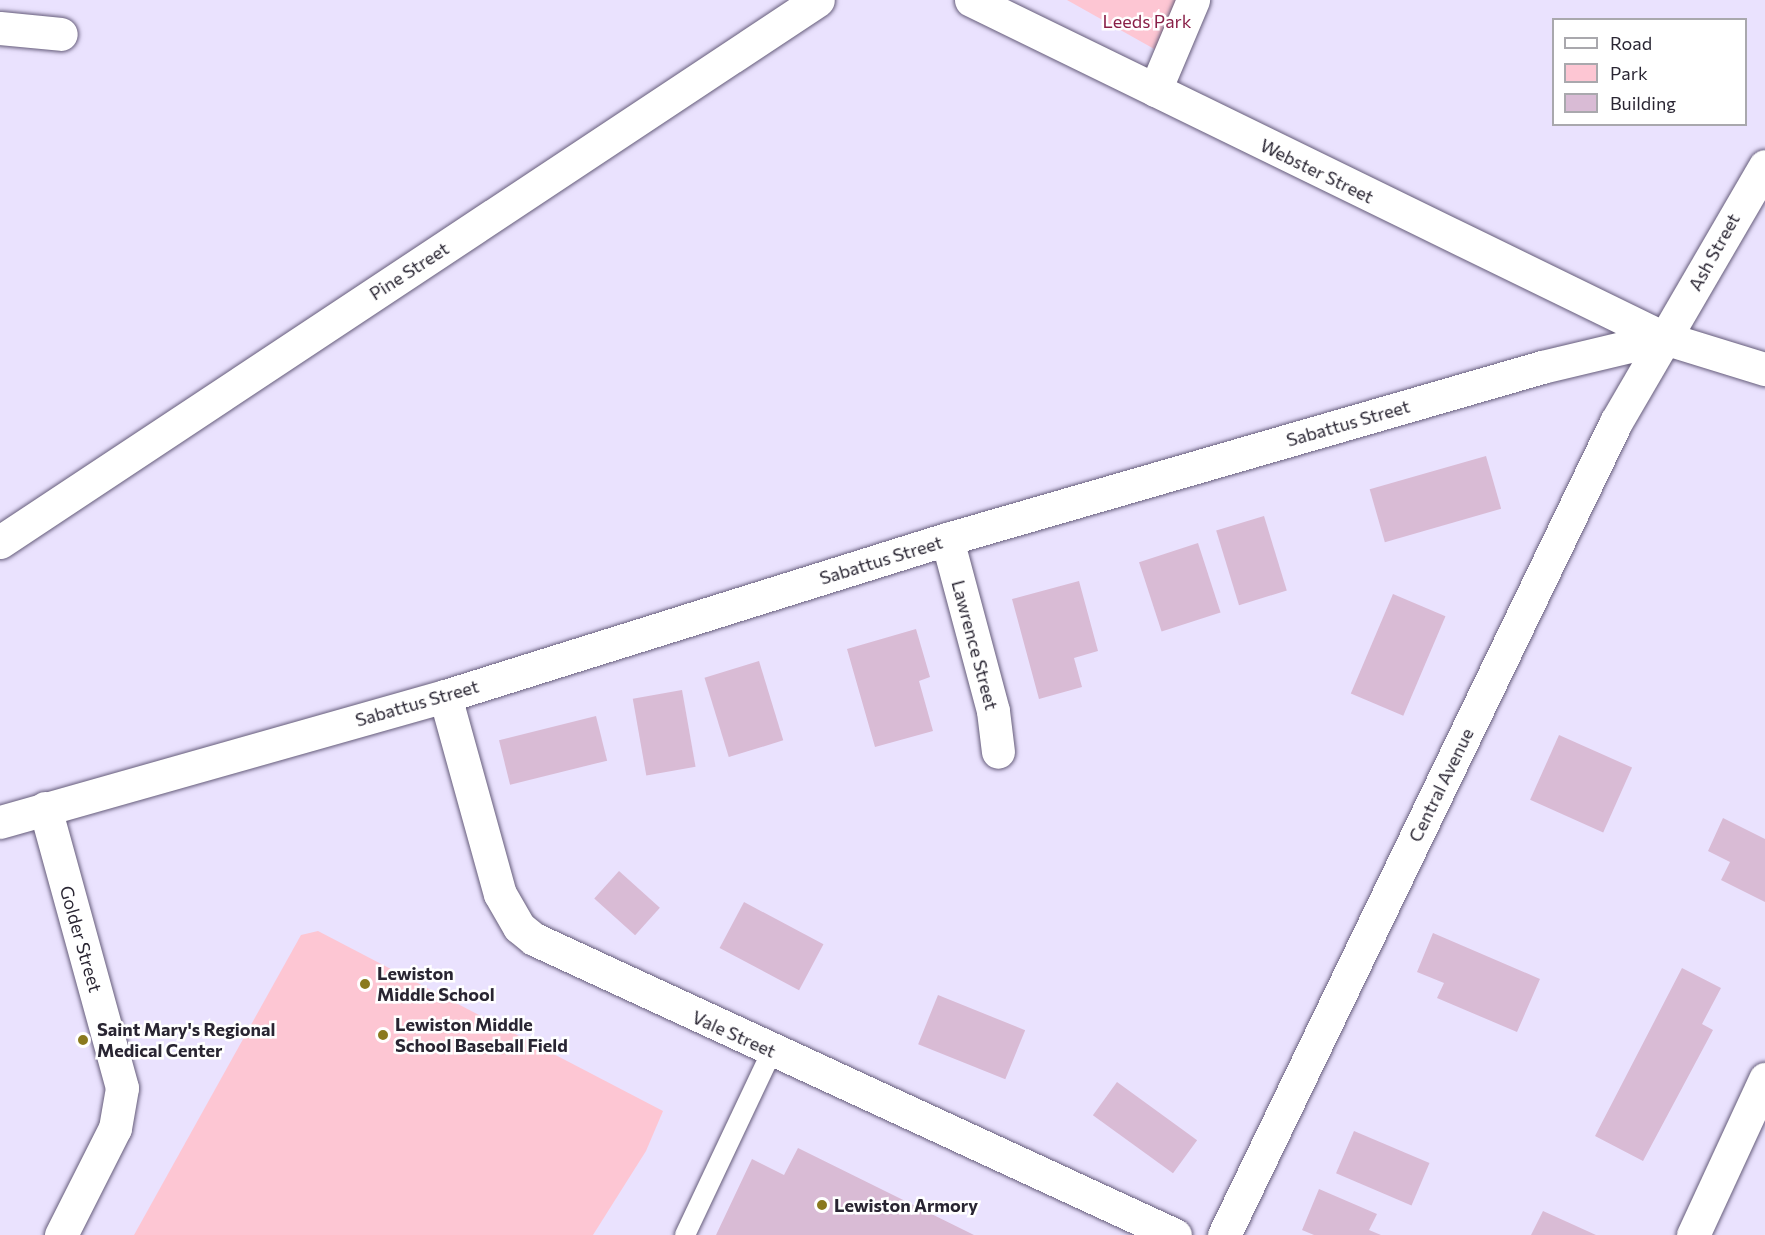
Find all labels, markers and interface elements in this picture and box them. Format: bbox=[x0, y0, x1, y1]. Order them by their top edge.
park label: Leeds Park bbox=[1103, 10, 1191, 32]
legend bbox=[1552, 18, 1747, 126]
text: Road bbox=[1610, 32, 1652, 54]
text: Park bbox=[1610, 62, 1648, 84]
text: Building bbox=[1610, 92, 1676, 114]
street label: Webster Street bbox=[1257, 134, 1377, 208]
street label: Ash Street bbox=[1684, 209, 1744, 295]
street label: Pine Street bbox=[365, 237, 453, 305]
street label: Sabattus Street bbox=[1284, 395, 1412, 451]
street label: Sabattus Street bbox=[817, 531, 945, 589]
street label: Lawrence Street bbox=[947, 578, 1003, 712]
street label: Sabattus Street bbox=[353, 675, 481, 731]
street label: Central Avenue bbox=[1404, 725, 1478, 845]
street label: Golder Street bbox=[55, 883, 107, 995]
place label: Lewiston Middle School bbox=[377, 963, 495, 1006]
marker: Lewiston Middle School bbox=[358, 977, 372, 991]
street label: Vale Street bbox=[689, 1006, 779, 1062]
place label: Lewiston Middle School Baseball Field bbox=[395, 1014, 568, 1056]
place label: Saint Mary's Regional Medical Center bbox=[97, 1019, 275, 1062]
marker: Lewiston Middle School Baseball Field bbox=[376, 1028, 390, 1042]
marker: Saint Mary's Regional Medical Center bbox=[74, 1031, 92, 1049]
place label: Lewiston Armory bbox=[834, 1194, 978, 1216]
marker: Lewiston Armory bbox=[815, 1198, 829, 1212]

